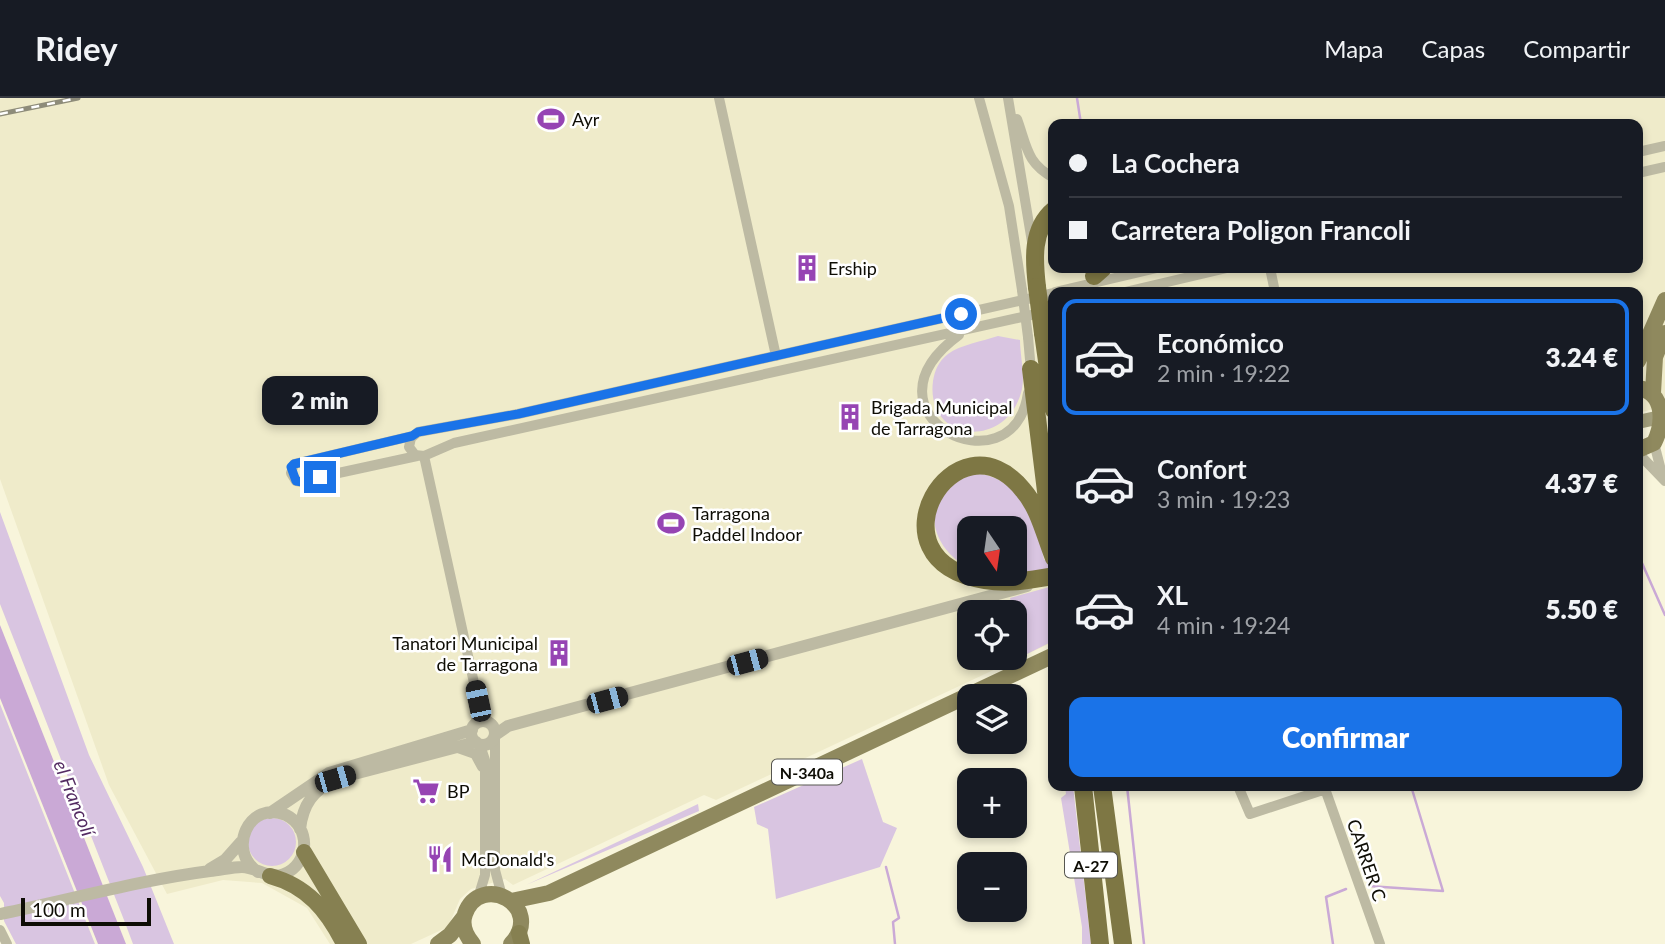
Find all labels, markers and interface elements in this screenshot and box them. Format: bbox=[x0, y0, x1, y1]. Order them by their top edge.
text: Ridey bbox=[35, 28, 118, 68]
text: Mapa bbox=[1324, 34, 1383, 63]
text: Capas bbox=[1421, 34, 1485, 63]
text: Compartir bbox=[1523, 34, 1630, 63]
sports icon: Ayr bbox=[536, 104, 566, 134]
place label: Ayr bbox=[572, 108, 600, 130]
text: La Cochera bbox=[1111, 147, 1240, 179]
text: Carretera Poligon Francoli bbox=[1111, 214, 1411, 246]
building icon: Ership bbox=[792, 253, 822, 283]
place label: Ership bbox=[828, 257, 877, 279]
route start bbox=[945, 298, 977, 330]
icon: car bbox=[1073, 326, 1136, 389]
text: Económico bbox=[1157, 327, 1284, 359]
text: 3.24 € bbox=[1545, 341, 1618, 373]
text: 2 min · 19:22 bbox=[1157, 359, 1290, 387]
callout: 2 min bbox=[262, 376, 378, 424]
text: 2 min bbox=[291, 386, 349, 414]
place label: Brigada Municipal de Tarragona bbox=[871, 396, 1012, 439]
building icon: Brigada Municipal de Tarragona bbox=[835, 402, 865, 432]
icon: car bbox=[1073, 452, 1136, 515]
text: Confort bbox=[1157, 453, 1247, 485]
route end bbox=[304, 461, 336, 493]
text: 4.37 € bbox=[1545, 467, 1618, 499]
text: 3 min · 19:23 bbox=[1157, 485, 1290, 513]
place label: Tarragona Paddel Indoor bbox=[692, 502, 802, 545]
sports icon: Tarragona Paddel Indoor bbox=[656, 508, 686, 538]
north arrow bbox=[957, 516, 1027, 586]
map controls bbox=[957, 516, 1027, 922]
icon: car bbox=[1073, 578, 1136, 641]
text: XL bbox=[1157, 579, 1188, 611]
text: 5.50 € bbox=[1545, 593, 1618, 625]
button: locate bbox=[957, 600, 1027, 670]
text: 4 min · 19:24 bbox=[1157, 611, 1290, 639]
place label: Tanatori Municipal de Tarragona bbox=[392, 632, 538, 675]
building icon: Tanatori Municipal de Tarragona bbox=[544, 638, 574, 668]
car bbox=[724, 646, 771, 678]
car bbox=[464, 678, 493, 724]
car bbox=[584, 684, 631, 716]
button: layers bbox=[957, 684, 1027, 754]
button: Confirmar bbox=[1069, 697, 1622, 777]
water label: el Francolí bbox=[49, 757, 101, 841]
road number: N-340a bbox=[772, 760, 842, 785]
car bbox=[312, 763, 359, 795]
button: + bbox=[957, 768, 1027, 838]
supermarket icon: BP bbox=[411, 776, 441, 806]
place label: BP bbox=[447, 780, 470, 802]
street label: CARRER C bbox=[1343, 816, 1391, 904]
restaurant icon: McDonald's bbox=[425, 844, 455, 874]
place label: McDonald's bbox=[461, 848, 555, 870]
button: − bbox=[957, 852, 1027, 922]
road number: A-27 bbox=[1065, 852, 1117, 878]
scale bar bbox=[21, 895, 150, 927]
text: 100 m bbox=[32, 898, 86, 921]

